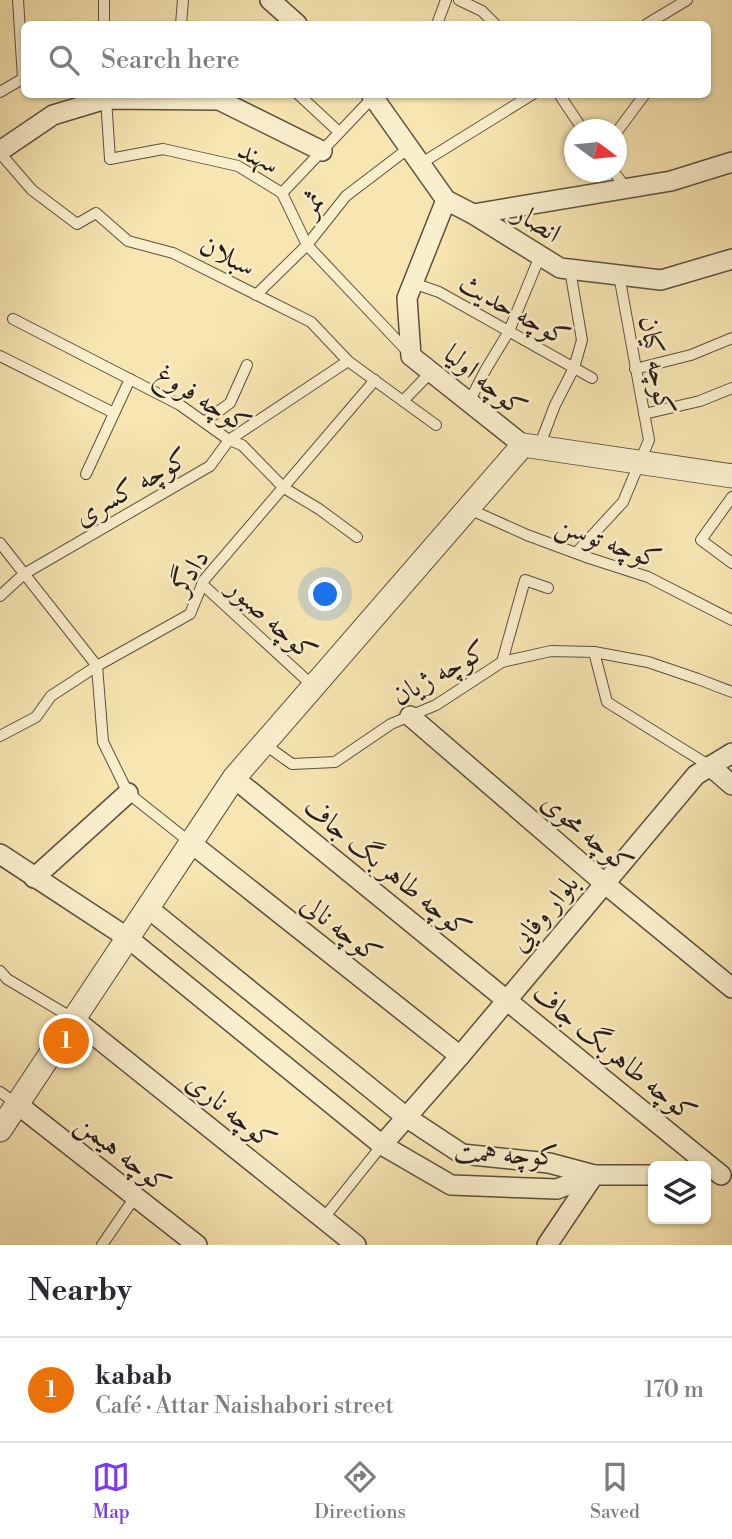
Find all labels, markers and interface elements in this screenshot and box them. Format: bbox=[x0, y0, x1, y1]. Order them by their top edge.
search box bbox=[21, 21, 711, 98]
icon: search bbox=[45, 41, 83, 79]
text: Search here bbox=[101, 44, 240, 76]
north arrow bbox=[564, 119, 627, 182]
street label: سهند bbox=[232, 132, 285, 182]
street label: ثمر bbox=[290, 185, 333, 226]
street label: انصار bbox=[505, 194, 567, 251]
street label: سبلان bbox=[194, 228, 261, 285]
street label: کوچه حدیث bbox=[452, 266, 576, 356]
street label: کوچه کیان bbox=[630, 313, 682, 418]
street label: کوچه اولیا bbox=[436, 337, 534, 426]
street label: کوچه فروغ bbox=[146, 356, 257, 446]
street label: کوچه کسری bbox=[68, 440, 196, 535]
street label: کوچه توسن bbox=[551, 507, 666, 579]
street label: دادگر bbox=[160, 542, 217, 603]
street label: کوچه صبور bbox=[217, 569, 324, 670]
your location bbox=[308, 577, 342, 611]
street label: کوچه ژیان bbox=[386, 633, 494, 715]
street label: کوچه محوی bbox=[533, 785, 640, 882]
street label: کوچه طاهر بگ جاف bbox=[296, 789, 479, 947]
street label: بلوار وفایی bbox=[502, 867, 587, 959]
street label: کوچه نالی bbox=[293, 887, 389, 972]
street label: کوچه طاهربگ جاف bbox=[524, 975, 704, 1131]
pin: 1 bbox=[43, 1015, 89, 1067]
street label: کوچه ناری bbox=[178, 1064, 283, 1159]
street label: کوچه هیمن bbox=[68, 1106, 178, 1203]
street label: کوچه همت bbox=[453, 1135, 559, 1175]
map controls bbox=[648, 1161, 711, 1224]
button: layers bbox=[648, 1161, 711, 1224]
text: Nearby bbox=[28, 1272, 132, 1310]
text: kabab bbox=[95, 1360, 172, 1392]
text: 1 bbox=[45, 1376, 57, 1404]
text: 170 m bbox=[644, 1376, 704, 1404]
text: Café · Attar Naishabori street bbox=[95, 1392, 394, 1420]
tab: Map bbox=[92, 1458, 130, 1524]
tab: Directions bbox=[314, 1458, 406, 1524]
tab: Saved bbox=[590, 1458, 640, 1524]

